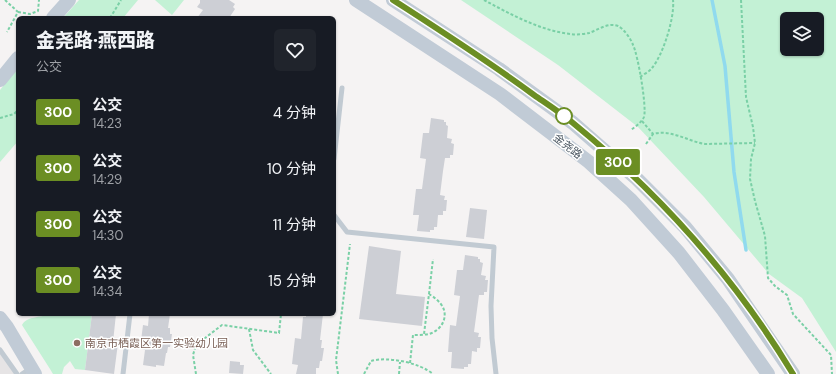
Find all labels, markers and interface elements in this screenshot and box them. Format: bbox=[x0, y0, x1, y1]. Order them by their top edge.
map controls bbox=[780, 12, 824, 56]
button: layers bbox=[780, 12, 824, 56]
text: 金尧路·燕西路 bbox=[36, 28, 155, 53]
button: heart bbox=[274, 29, 316, 71]
text: 公交 bbox=[36, 58, 62, 75]
text: 公交 bbox=[92, 95, 122, 115]
text: 300 bbox=[44, 103, 72, 121]
text: 4 分钟 bbox=[273, 103, 316, 123]
unlabelled marker bbox=[555, 107, 573, 125]
text: 14:23 bbox=[92, 115, 122, 132]
street label: 金尧路 bbox=[551, 130, 585, 162]
line badge: 300 bbox=[595, 149, 641, 175]
text: 公交 bbox=[92, 151, 122, 171]
text: 300 bbox=[604, 153, 632, 171]
text: 300 bbox=[44, 159, 72, 177]
text: 10 分钟 bbox=[267, 159, 316, 179]
text: 14:29 bbox=[92, 171, 122, 188]
text: 公交 bbox=[92, 207, 122, 227]
text: 300 bbox=[44, 215, 72, 233]
text: 11 分钟 bbox=[273, 215, 316, 235]
text: 14:30 bbox=[92, 227, 123, 244]
text: 公交 bbox=[92, 263, 122, 283]
text: 300 bbox=[44, 271, 72, 289]
text: 15 分钟 bbox=[268, 271, 316, 291]
text: 14:34 bbox=[92, 283, 122, 300]
place label: 南京市栖霞区第一实验幼儿园 bbox=[85, 336, 228, 350]
marker: 南京市栖霞区第一实验幼儿园 bbox=[72, 338, 82, 348]

